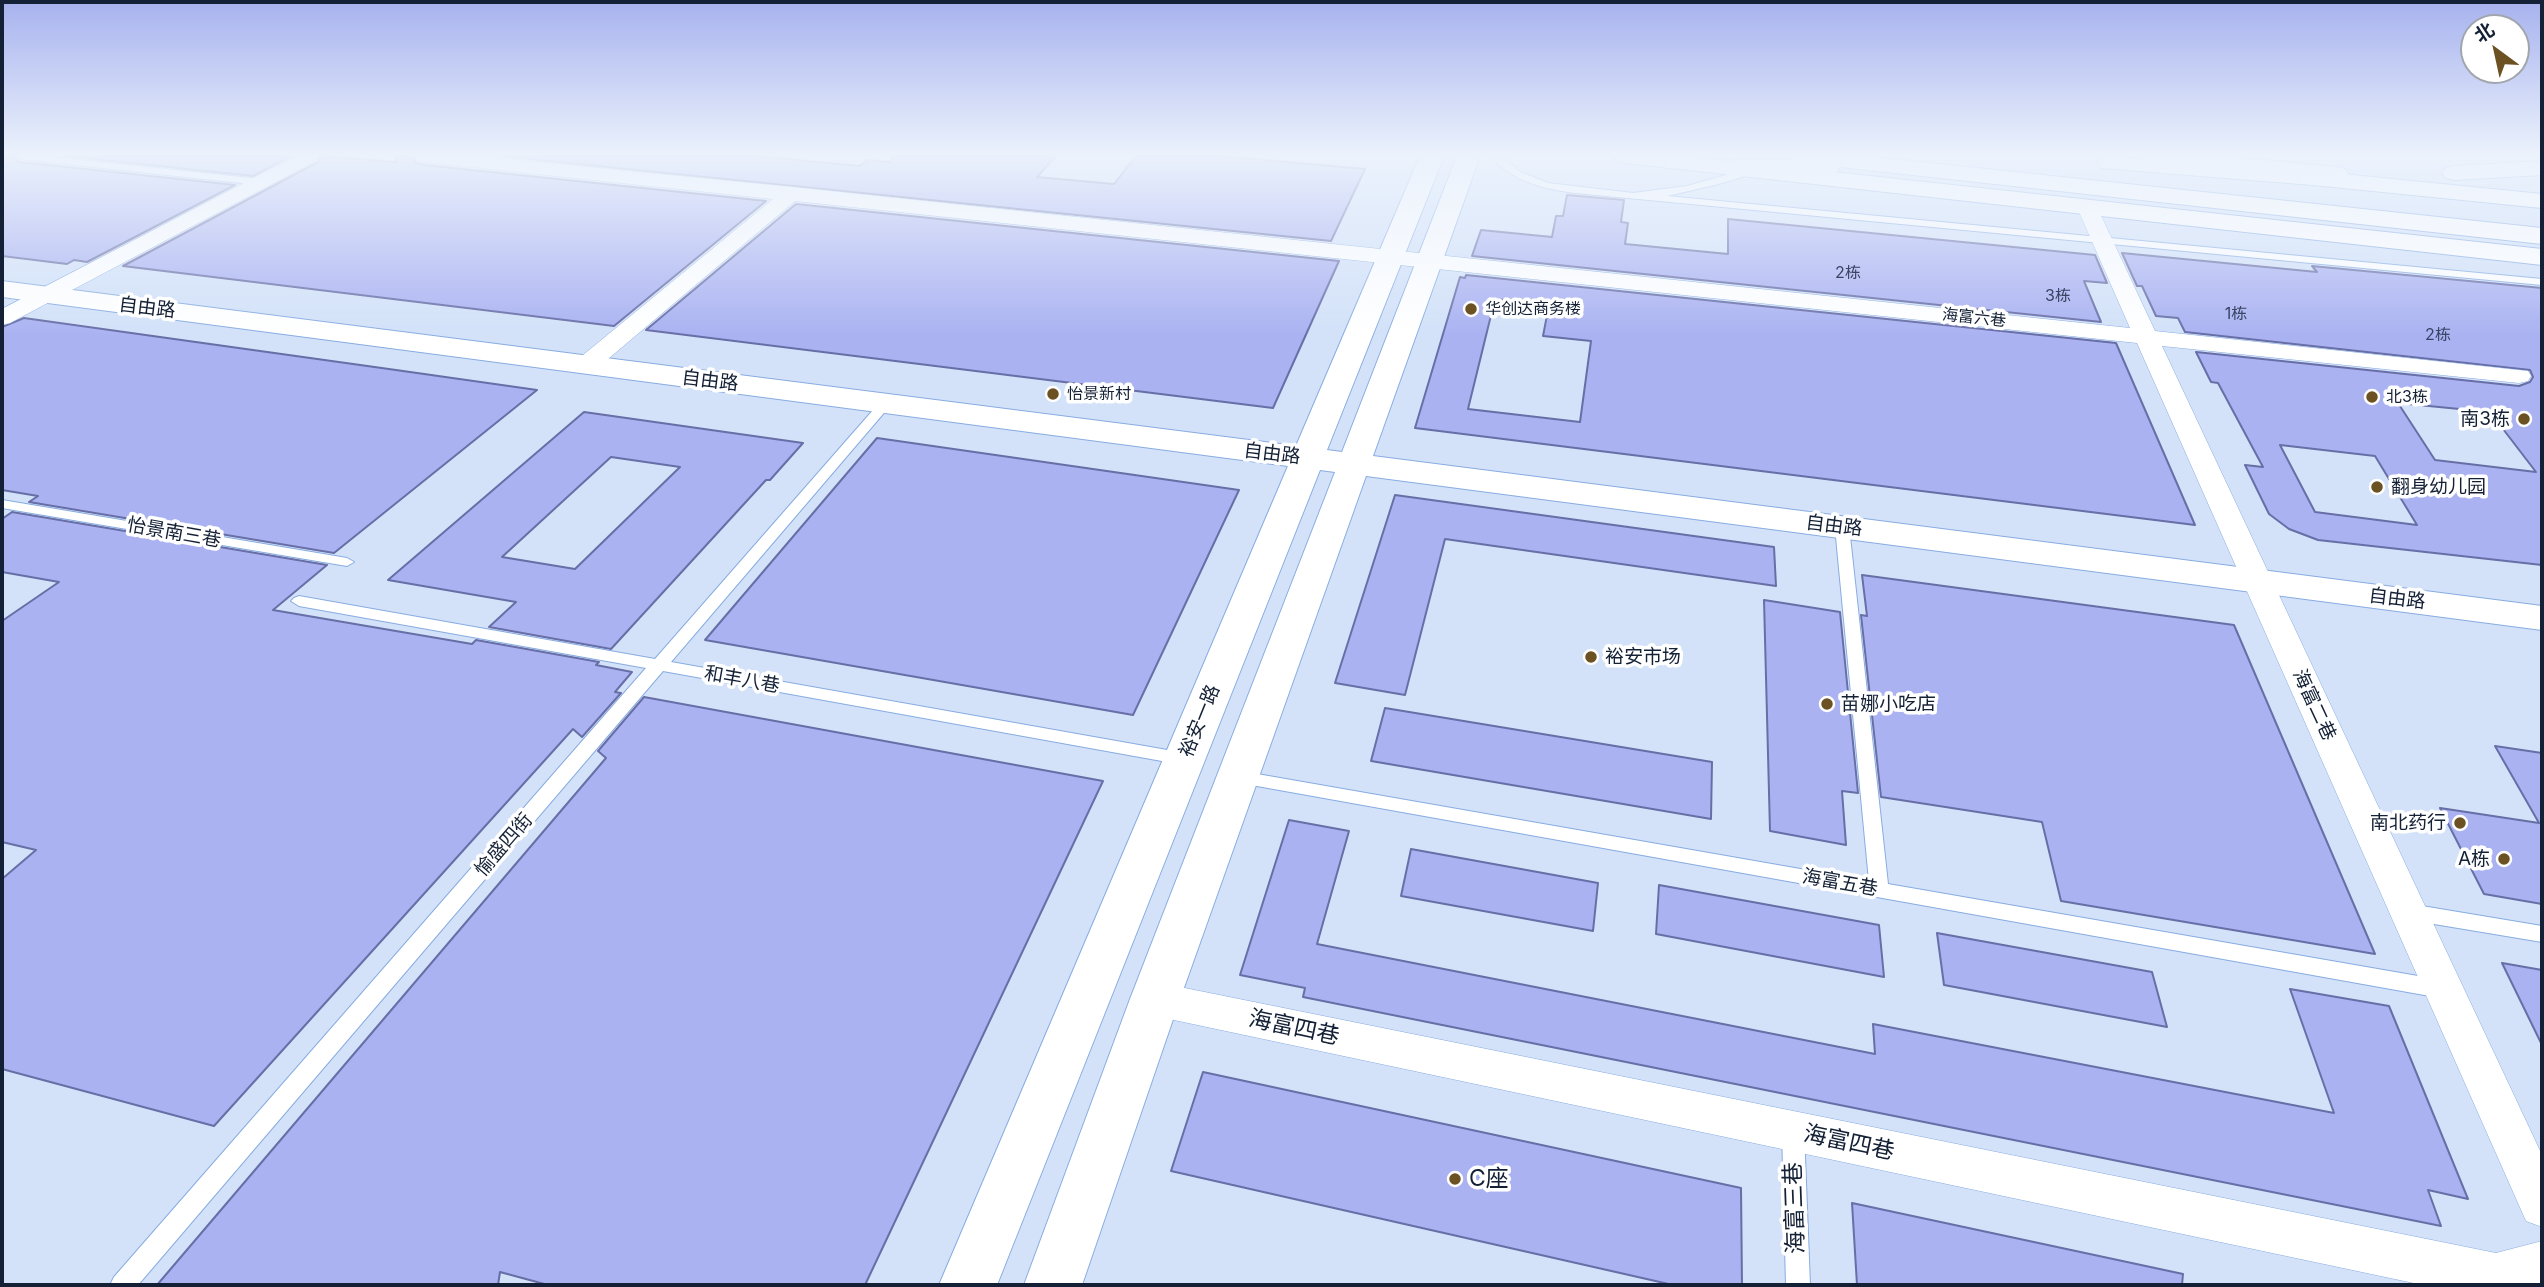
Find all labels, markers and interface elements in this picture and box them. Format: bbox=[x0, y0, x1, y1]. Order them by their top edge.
north arrow bbox=[2460, 14, 2530, 84]
text: 北 bbox=[2470, 18, 2499, 47]
house number: 2栋 bbox=[1835, 263, 1861, 283]
house number: 3栋 bbox=[2045, 286, 2071, 306]
street label: 自由路 bbox=[117, 293, 177, 323]
place label: 华创达商务楼 bbox=[1485, 299, 1581, 319]
marker: 华创达商务楼 bbox=[1463, 301, 1479, 317]
house number: 1栋 bbox=[2225, 304, 2247, 324]
street label: 海富六巷 bbox=[1941, 305, 2007, 331]
house number: 2栋 bbox=[2425, 325, 2451, 345]
street label: 自由路 bbox=[680, 366, 740, 396]
place label: 怡景新村 bbox=[1067, 384, 1131, 404]
marker: 怡景新村 bbox=[1045, 386, 1061, 402]
place label: 北3栋 bbox=[2386, 387, 2428, 407]
marker: 北3栋 bbox=[2364, 389, 2380, 405]
place label: 南3栋 bbox=[2460, 408, 2510, 430]
marker: 南3栋 bbox=[2516, 411, 2532, 427]
street label: 自由路 bbox=[1242, 439, 1302, 469]
place label: 翻身幼儿园 bbox=[2391, 476, 2486, 498]
marker: 翻身幼儿园 bbox=[2369, 479, 2385, 495]
street label: 自由路 bbox=[1804, 511, 1864, 541]
street label: 怡景南三巷 bbox=[125, 514, 223, 552]
street label: 自由路 bbox=[2367, 584, 2427, 614]
place label: 裕安市场 bbox=[1605, 646, 1681, 668]
marker: 裕安市场 bbox=[1583, 649, 1599, 665]
street label: 和丰八巷 bbox=[703, 662, 781, 698]
street label: 海富二巷 bbox=[2288, 666, 2340, 744]
street label: 裕安一路 bbox=[1175, 681, 1225, 761]
place label: 苗娜小吃店 bbox=[1841, 693, 1936, 715]
marker: 苗娜小吃店 bbox=[1819, 696, 1835, 712]
street label: 愉盛四街 bbox=[470, 809, 538, 881]
place label: 南北药行 bbox=[2370, 812, 2446, 834]
marker: 南北药行 bbox=[2452, 815, 2468, 831]
place label: A栋 bbox=[2458, 848, 2490, 870]
marker: A栋 bbox=[2496, 851, 2512, 867]
street label: 海富五巷 bbox=[1801, 865, 1879, 901]
street label: 海富四巷 bbox=[1246, 1005, 1342, 1051]
street label: 海富四巷 bbox=[1801, 1120, 1897, 1166]
street label: 海富三巷 bbox=[1780, 1162, 1810, 1254]
place label: C座 bbox=[1469, 1165, 1509, 1193]
marker: C座 bbox=[1447, 1171, 1463, 1187]

